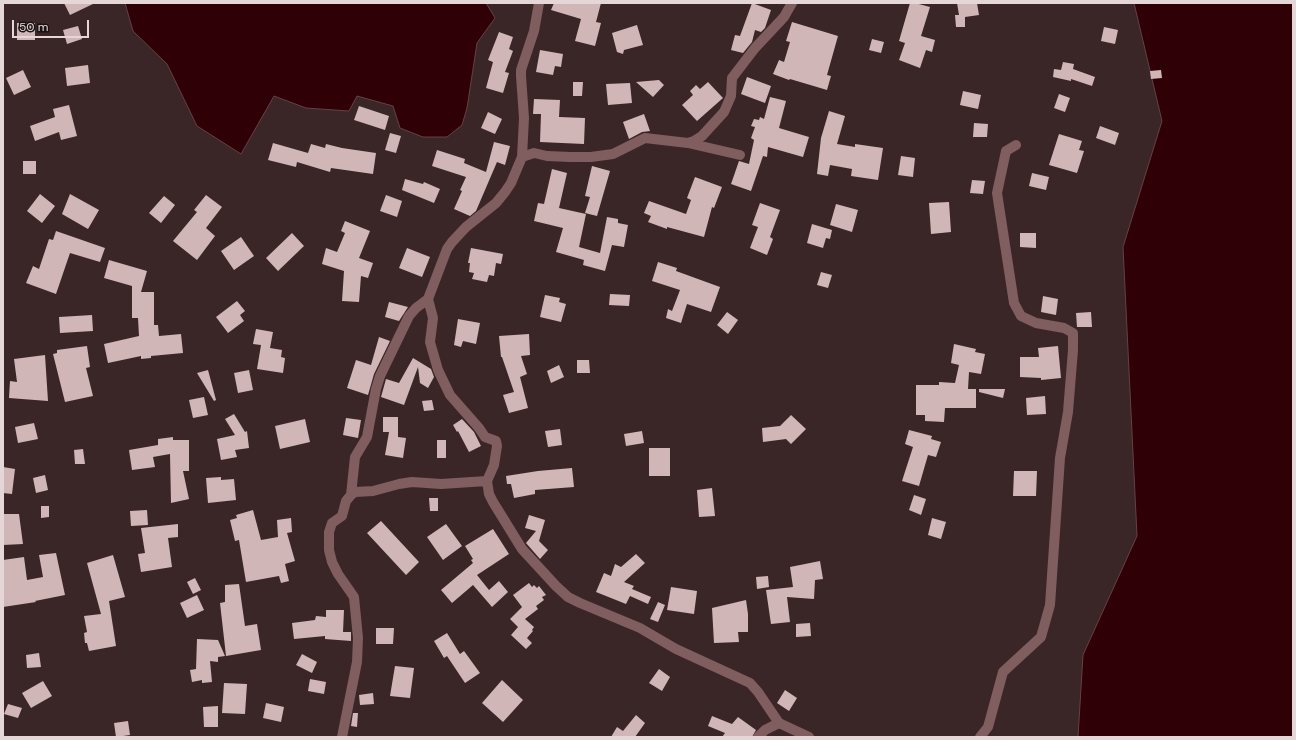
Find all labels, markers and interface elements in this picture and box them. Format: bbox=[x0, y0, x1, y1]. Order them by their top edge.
scale bar bbox=[14, 12, 91, 38]
text: 50 m bbox=[19, 19, 48, 35]

